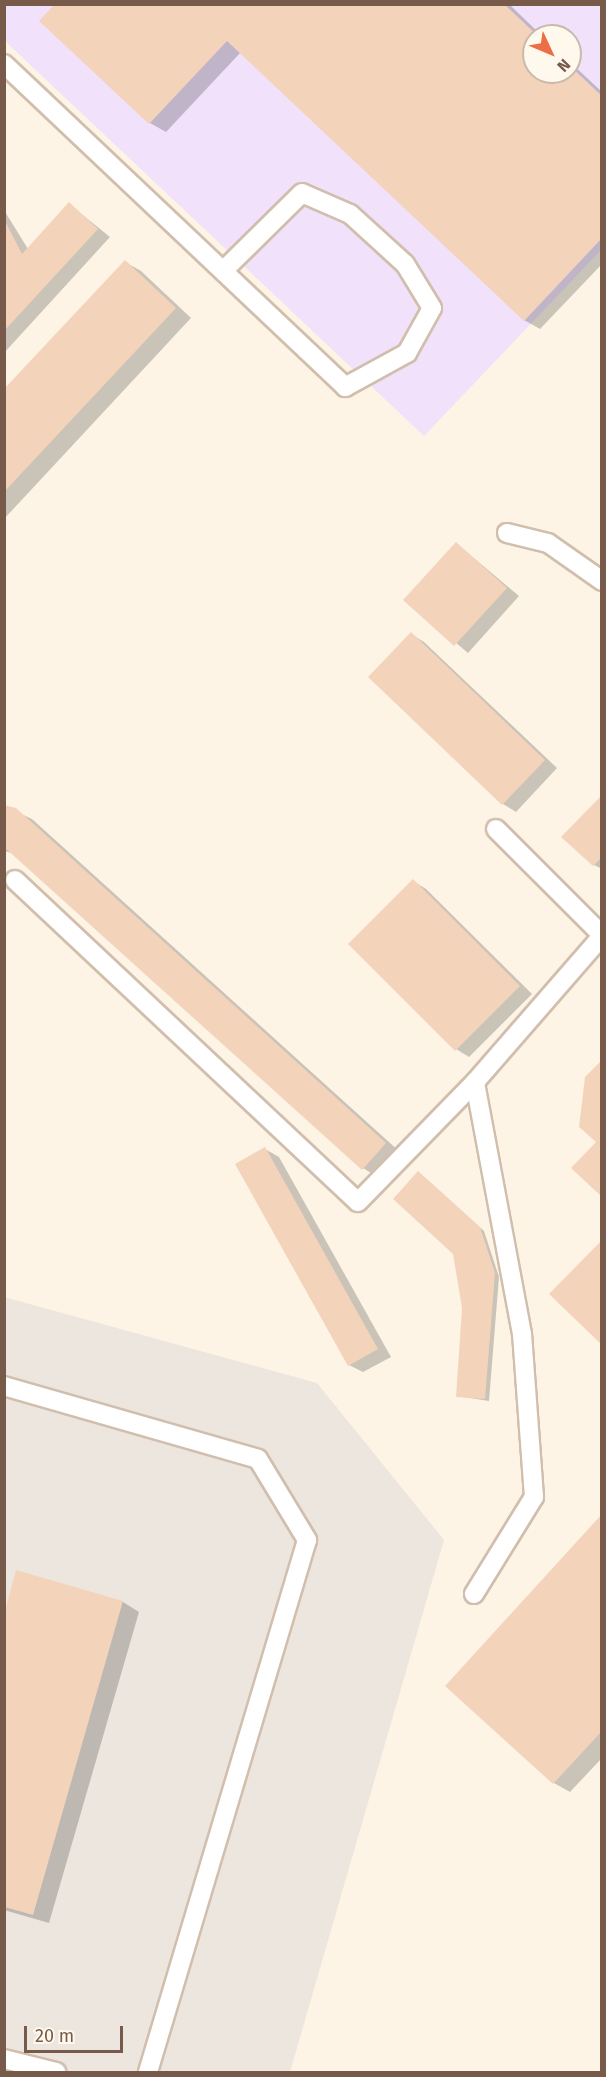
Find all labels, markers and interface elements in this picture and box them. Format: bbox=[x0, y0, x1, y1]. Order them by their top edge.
north arrow bbox=[522, 24, 582, 84]
text: N bbox=[553, 55, 574, 76]
scale bar bbox=[27, 2014, 126, 2052]
text: 20 m bbox=[35, 2025, 74, 2047]

